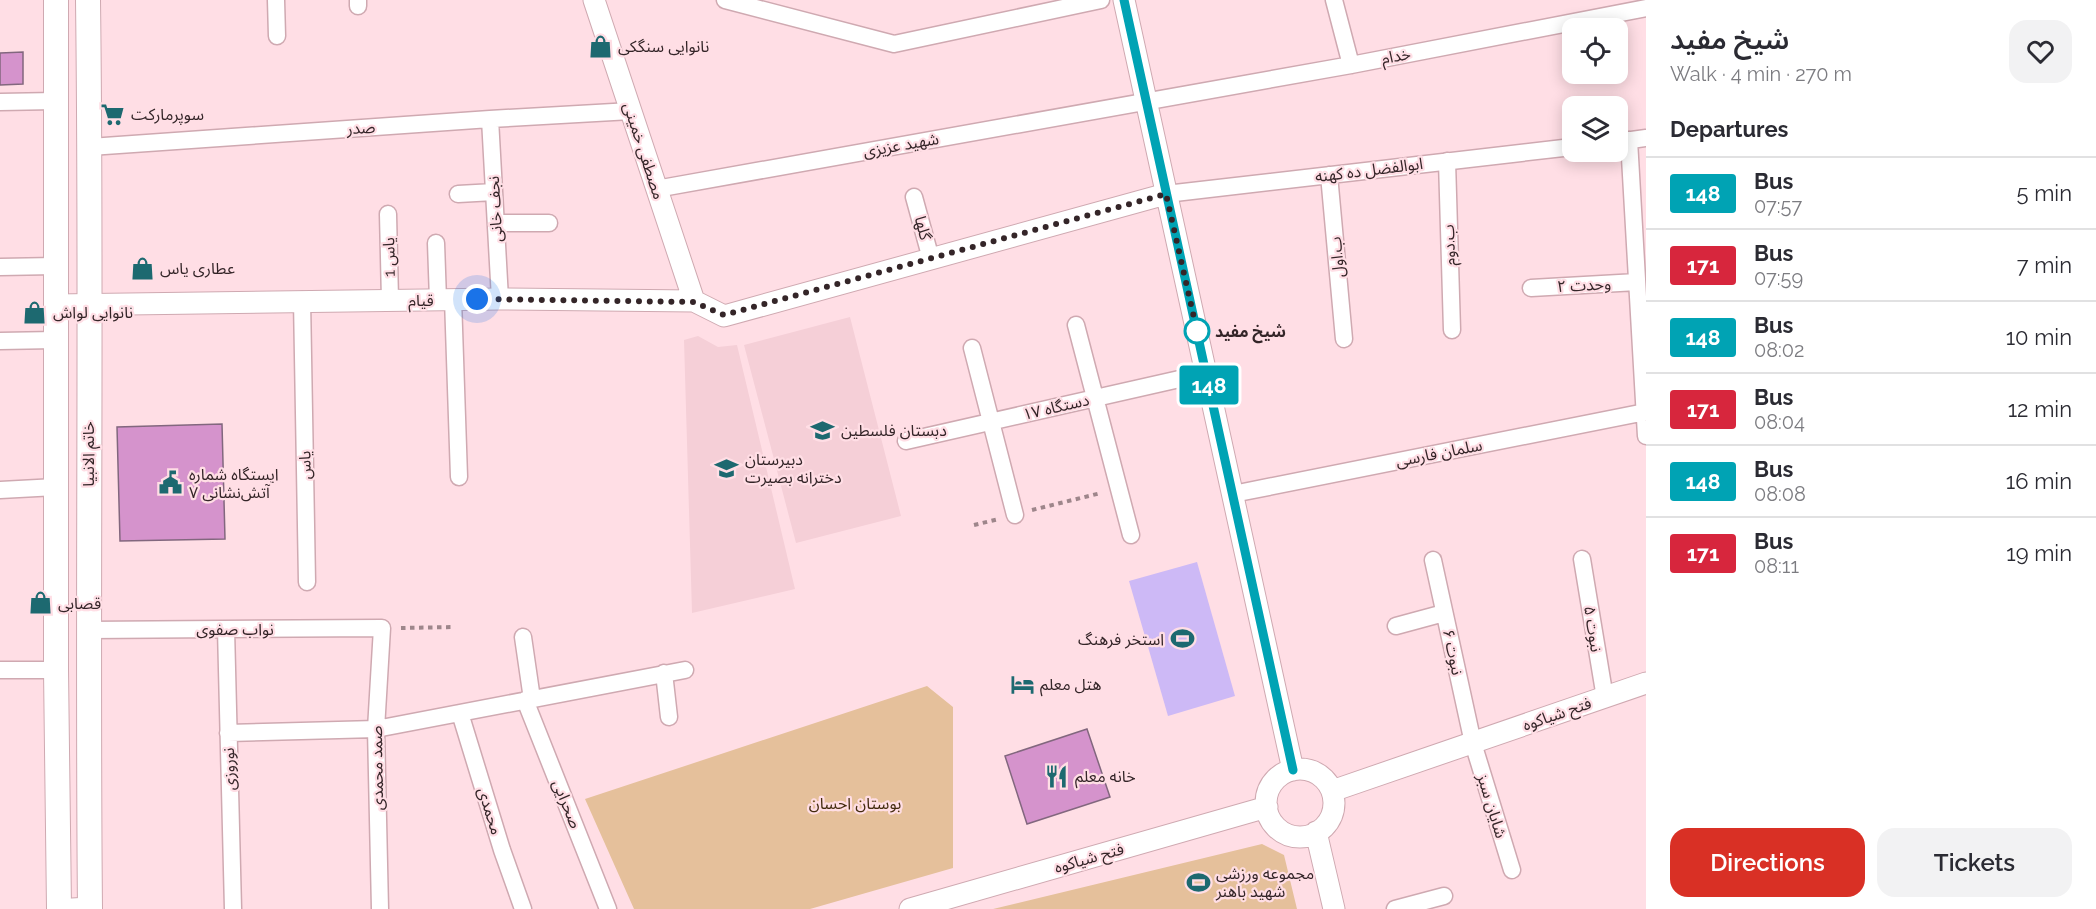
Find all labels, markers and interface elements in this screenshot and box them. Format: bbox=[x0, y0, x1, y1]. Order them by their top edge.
map controls bbox=[1562, 18, 1628, 162]
button: locate bbox=[1562, 18, 1628, 84]
button: heart bbox=[2009, 20, 2072, 83]
text: شیخ مفید bbox=[1670, 23, 1789, 56]
shop icon: نانوایی سنگکی bbox=[587, 33, 613, 59]
place label: نانوایی سنگکی bbox=[618, 37, 709, 56]
street label: خدام bbox=[1380, 44, 1413, 71]
text: Walk · 4 min · 270 m bbox=[1670, 62, 1852, 86]
button: layers bbox=[1562, 96, 1628, 162]
street label: مصطفی خمینی bbox=[619, 100, 669, 202]
supermarket icon: سوپرمارکت bbox=[100, 101, 126, 127]
place label: سوپرمارکت bbox=[131, 105, 204, 125]
text: Departures bbox=[1670, 116, 1788, 142]
street label: صدر bbox=[345, 118, 376, 139]
street label: شهید عزیزی bbox=[862, 129, 940, 161]
street label: ابوالفضل ده کهنه bbox=[1314, 154, 1424, 186]
text: Bus bbox=[1754, 168, 1793, 194]
street label: نجف خانی bbox=[484, 175, 506, 243]
text: 5 min bbox=[2017, 180, 2072, 206]
text: 148 bbox=[1685, 181, 1721, 206]
text: 07:57 bbox=[1754, 194, 1802, 218]
street label: گلها bbox=[911, 214, 935, 243]
street label: ب.دوم bbox=[1439, 224, 1462, 266]
street label: ب.اول bbox=[1326, 236, 1349, 278]
street label: یاس 1 bbox=[379, 237, 399, 277]
text: Bus bbox=[1754, 240, 1793, 266]
text: 7 min bbox=[2017, 252, 2072, 278]
text: 171 bbox=[1687, 253, 1719, 278]
shop icon: عطاری یاس bbox=[129, 255, 155, 281]
place label: عطاری یاس bbox=[160, 259, 235, 278]
text: 07:59 bbox=[1754, 266, 1803, 290]
street label: وحدت ۲ bbox=[1556, 274, 1612, 296]
your location bbox=[462, 284, 492, 314]
street label: قیام bbox=[408, 291, 434, 313]
shop icon: نانوایی لواش bbox=[22, 299, 48, 325]
place label: نانوایی لواش bbox=[53, 303, 133, 322]
text: Bus bbox=[1754, 312, 1793, 338]
marker: شیخ مفید bbox=[1184, 318, 1210, 344]
place label: شیخ مفید bbox=[1215, 322, 1286, 344]
text: 10 min bbox=[2006, 324, 2072, 350]
text: 148 bbox=[1685, 325, 1721, 350]
text: 08:02 bbox=[1754, 338, 1805, 362]
line badge: 148 bbox=[1174, 366, 1244, 404]
text: 148 bbox=[1191, 373, 1227, 398]
text: Bus bbox=[1754, 384, 1793, 410]
street label: ۱۷ دستگاه bbox=[1021, 390, 1091, 424]
text: 12 min bbox=[2008, 396, 2072, 422]
text: 171 bbox=[1687, 397, 1719, 422]
text: 08:04 bbox=[1754, 410, 1805, 434]
school or university icon: دبستان فلسطین bbox=[810, 417, 836, 443]
street label: خاتم الانبیا bbox=[79, 421, 101, 487]
place label: دبستان فلسطین bbox=[841, 421, 947, 440]
street label: سلمان فارسی bbox=[1394, 435, 1484, 471]
street label: یاس bbox=[295, 450, 315, 480]
place label: دبیرستان دخترانه بصیرت bbox=[745, 450, 842, 487]
school or university icon: دبیرستان دخترانه بصیرت bbox=[714, 455, 740, 481]
text: Bus bbox=[1754, 456, 1793, 482]
place label: ایستگاه شماره ۷ آتش‌نشانی bbox=[189, 465, 279, 502]
text: 16 min bbox=[2006, 468, 2072, 494]
text: 148 bbox=[1685, 469, 1721, 494]
public building icon: ایستگاه شماره ۷ آتش‌نشانی bbox=[158, 470, 184, 496]
text: 08:08 bbox=[1754, 482, 1806, 506]
text: Bus bbox=[1754, 528, 1793, 554]
text: 19 min bbox=[2006, 540, 2072, 566]
text: 171 bbox=[1687, 541, 1719, 566]
text: 08:11 bbox=[1754, 554, 1799, 578]
shop icon: قصابی bbox=[27, 590, 53, 616]
place label: قصابی bbox=[58, 594, 101, 613]
street label: نبوت ۵ bbox=[1580, 605, 1606, 653]
street label: نواب صفوی bbox=[196, 620, 274, 639]
sports icon: استخر فرهنگ bbox=[1169, 626, 1195, 652]
street label: نبوت ۶ bbox=[1439, 627, 1467, 677]
place label: استخر فرهنگ bbox=[1078, 630, 1164, 649]
hotel icon: هتل معلم bbox=[1009, 671, 1035, 697]
place label: هتل معلم bbox=[1040, 675, 1101, 697]
street label: فتح شیاکوه bbox=[1520, 693, 1595, 737]
street label: صمد محمدی bbox=[367, 725, 387, 811]
street label: نوروزی bbox=[219, 747, 239, 791]
restaurant icon: خانه معلم bbox=[1044, 763, 1070, 789]
place label: خانه معلم bbox=[1075, 767, 1136, 789]
street label: شایان سبز bbox=[1473, 771, 1511, 840]
street label: صحرایی bbox=[549, 777, 585, 831]
street label: محمدی bbox=[474, 785, 506, 837]
park label: بوستان احسان bbox=[809, 794, 901, 813]
button: Directions bbox=[1670, 828, 1865, 897]
button: Tickets bbox=[1877, 828, 2072, 897]
street label: فتح شیاکوه bbox=[1052, 839, 1127, 880]
place label: مجموعه ورزشی شهید باهنر bbox=[1215, 864, 1314, 901]
sports icon: مجموعه ورزشی شهید باهنر bbox=[1185, 869, 1211, 895]

